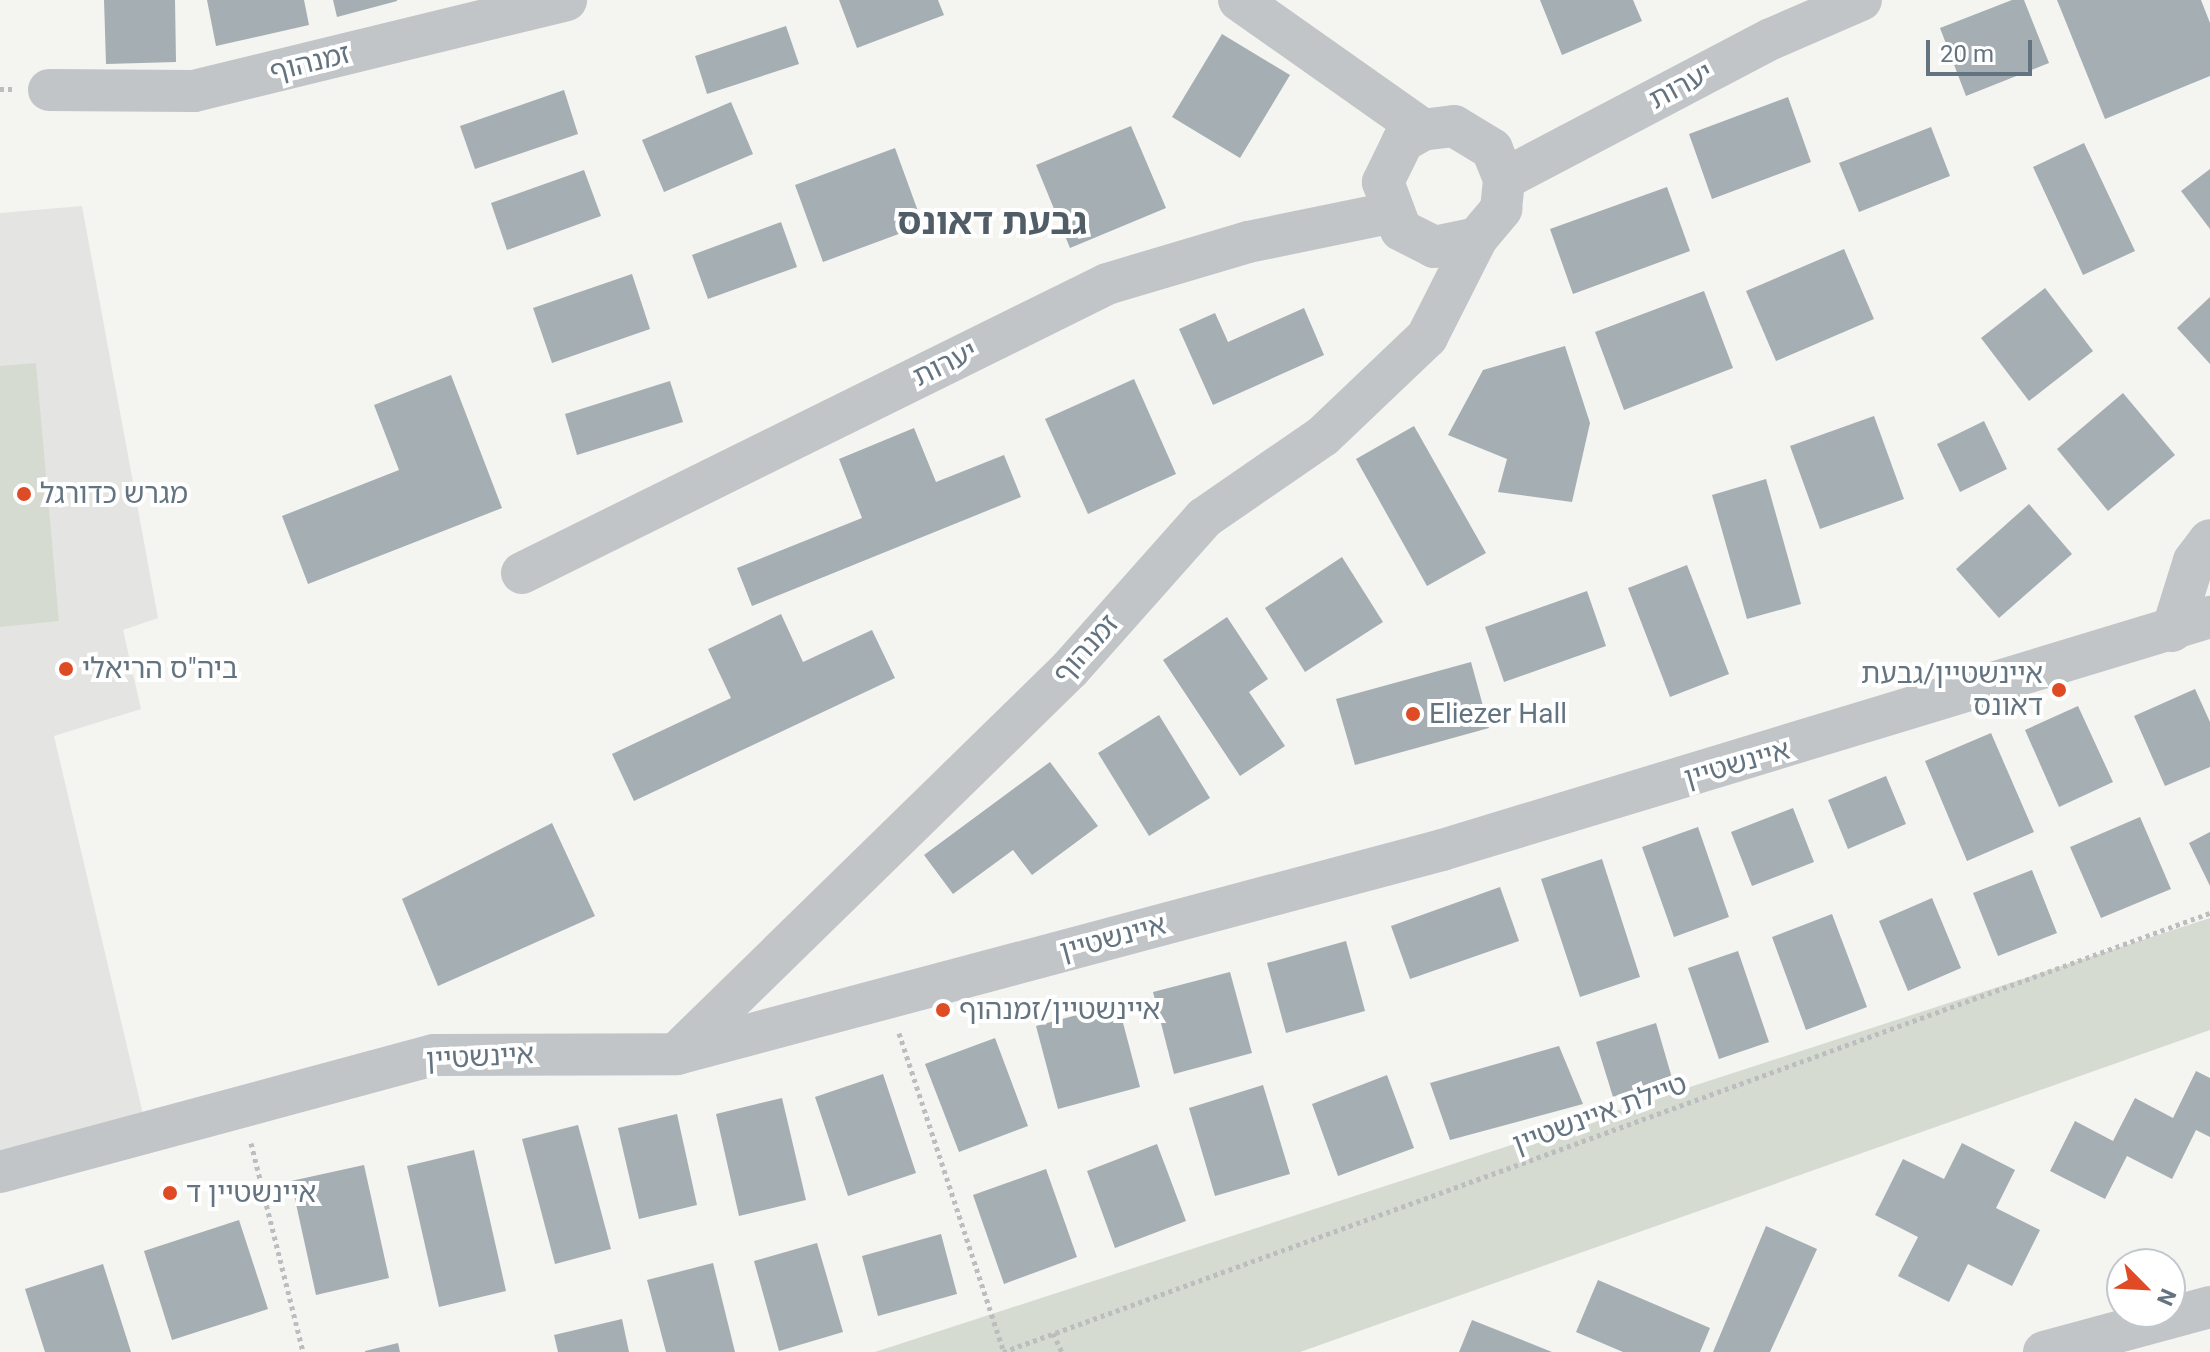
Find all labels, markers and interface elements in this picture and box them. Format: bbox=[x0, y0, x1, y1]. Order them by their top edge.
scale bar bbox=[1930, 24, 2036, 74]
street label: זמנהוף bbox=[266, 37, 354, 89]
text: 20 m bbox=[1940, 40, 1994, 68]
street label: יערות bbox=[1643, 55, 1719, 117]
district label: גבעת דאונס bbox=[897, 201, 1087, 245]
street label: יערות bbox=[907, 334, 983, 394]
place label: מגרש כדורגל bbox=[40, 477, 188, 511]
marker: מגרש כדורגל bbox=[15, 485, 33, 503]
street label: זמנהוף bbox=[1046, 607, 1126, 691]
place label: ביה"ס הריאלי bbox=[82, 652, 238, 686]
place label: איינשטיין/גבעת דאונס bbox=[1861, 657, 2043, 723]
marker: ביה"ס הריאלי bbox=[57, 660, 75, 678]
marker: איינשטיין/גבעת דאונס bbox=[2050, 681, 2068, 699]
place label: Eliezer Hall bbox=[1429, 697, 1567, 731]
marker: Eliezer Hall bbox=[1404, 705, 1422, 723]
street label: איינשטיין bbox=[1680, 733, 1794, 795]
street label: איינשטיין bbox=[1056, 908, 1170, 968]
place label: איינשטיין/זמנהוף bbox=[959, 993, 1160, 1027]
marker: איינשטיין/זמנהוף bbox=[934, 1001, 952, 1019]
street label: איינשטיין bbox=[425, 1037, 535, 1077]
street label: טיילת איינשטיין bbox=[1508, 1067, 1692, 1161]
place label: איינשטיין ד bbox=[186, 1176, 316, 1210]
marker: איינשטיין ד bbox=[161, 1184, 179, 1202]
north arrow bbox=[2106, 1248, 2186, 1328]
text: N bbox=[2152, 1285, 2181, 1309]

